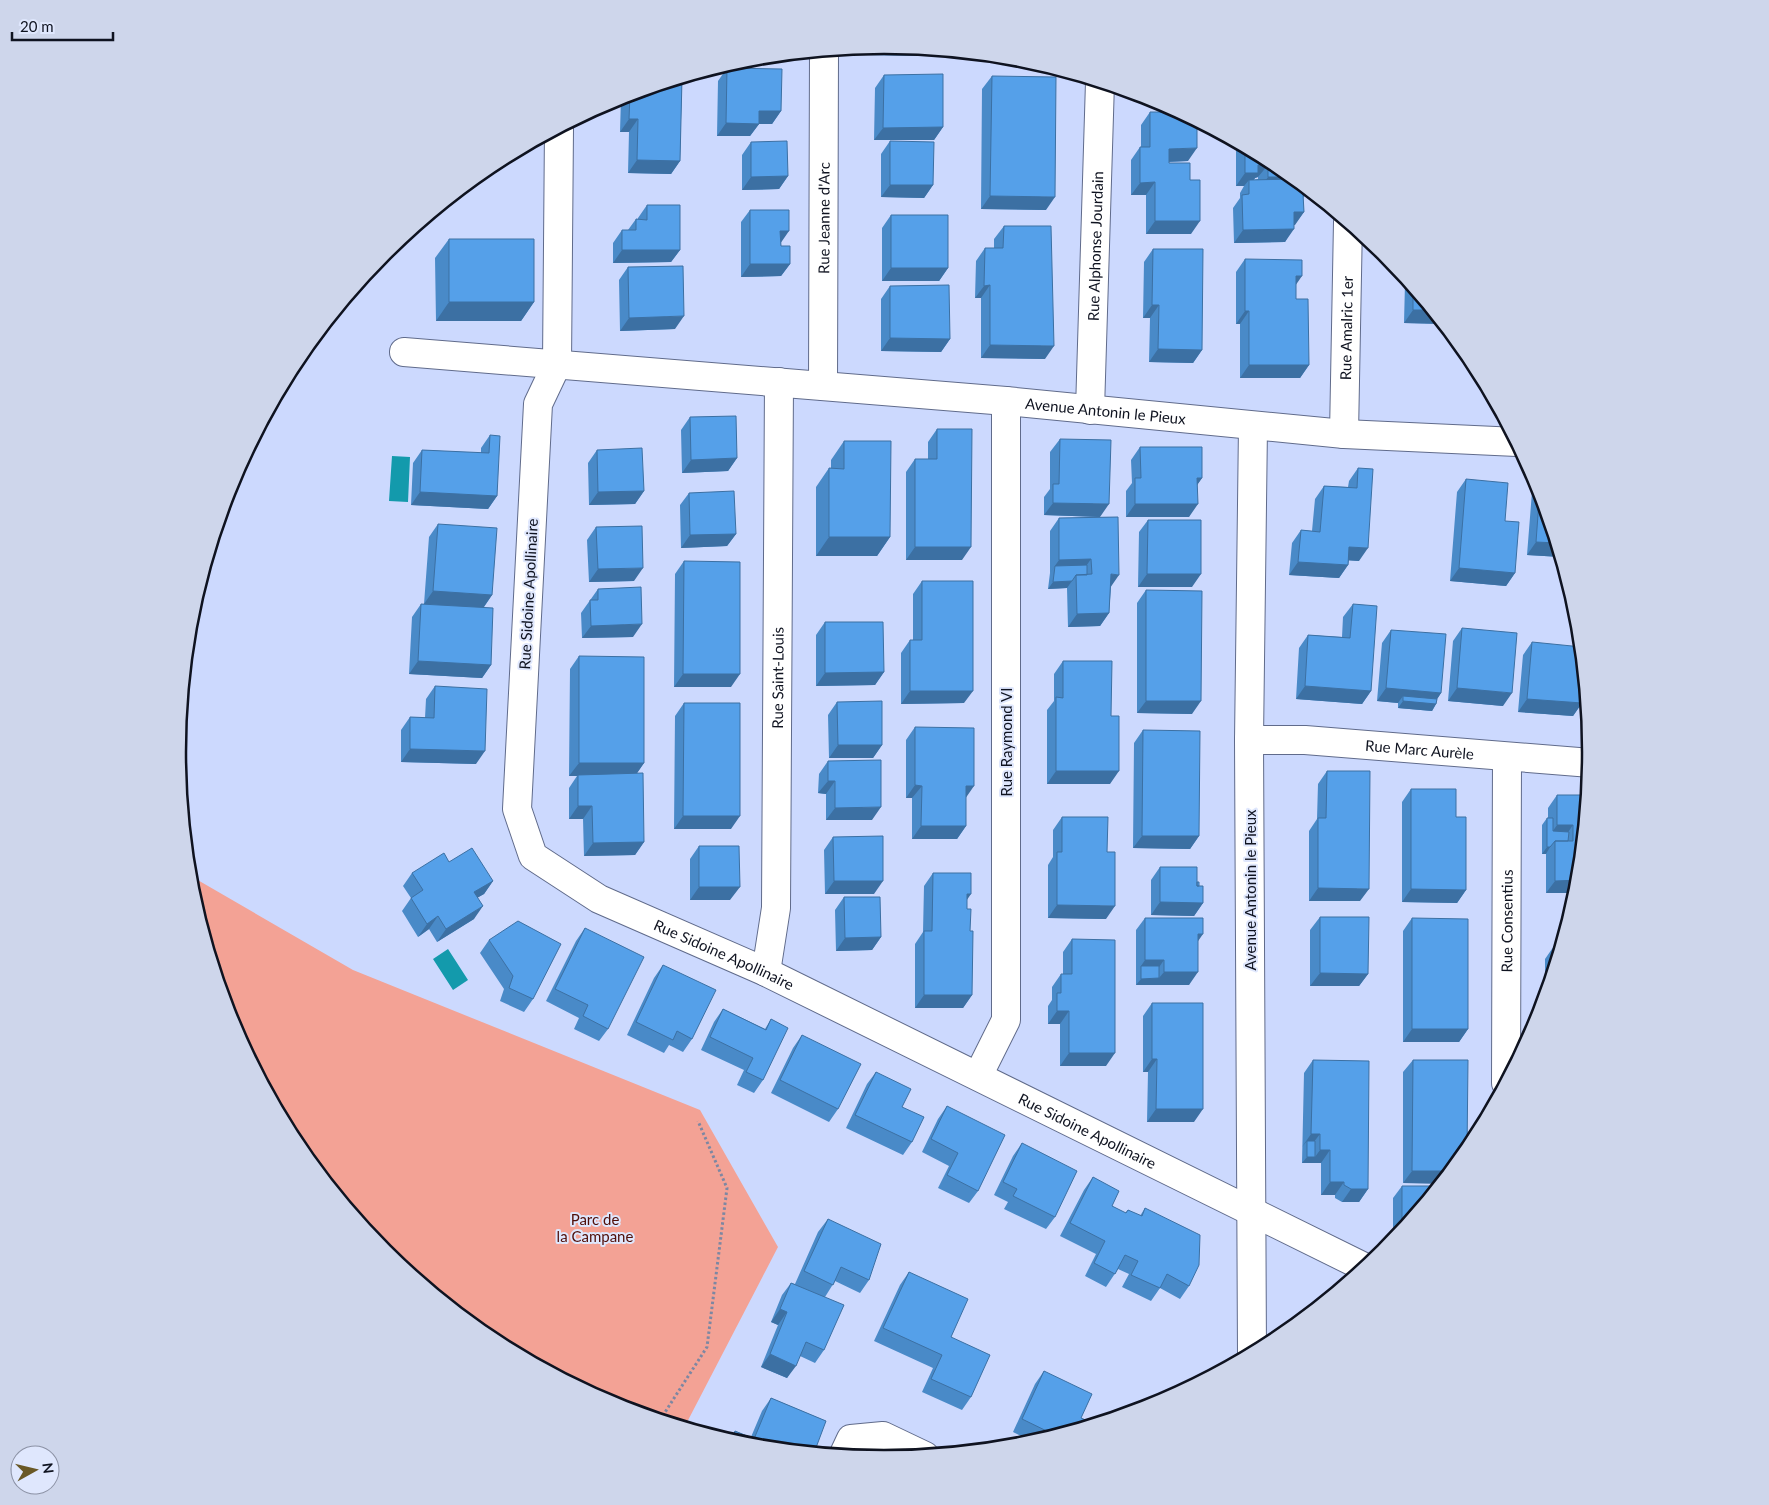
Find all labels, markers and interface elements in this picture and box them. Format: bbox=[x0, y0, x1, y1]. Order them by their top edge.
scale bar bbox=[12, 10, 114, 42]
text: 20 m bbox=[20, 17, 54, 35]
street label: Rue Jeanne d'Arc bbox=[814, 162, 833, 274]
street label: Rue Alphonse Jourdain bbox=[1084, 171, 1106, 321]
street label: Rue Amalric 1er bbox=[1336, 275, 1356, 380]
street label: Avenue Antonin le Pieux bbox=[1024, 394, 1187, 428]
street label: Rue Sidoine Apollinaire bbox=[515, 518, 541, 670]
street label: Rue Saint-Louis bbox=[768, 627, 787, 729]
street label: Rue Raymond VI bbox=[997, 688, 1015, 796]
street label: Rue Marc Aurèle bbox=[1365, 736, 1475, 763]
street label: Avenue Antonin le Pieux bbox=[1241, 809, 1259, 971]
street label: Rue Consentius bbox=[1497, 870, 1516, 972]
street label: Rue Sidoine Apollinaire bbox=[651, 915, 797, 993]
street label: Rue Sidoine Apollinaire bbox=[1016, 1089, 1159, 1172]
park label: Parc de la Campane bbox=[557, 1210, 633, 1245]
north arrow bbox=[10, 1445, 60, 1495]
text: N bbox=[39, 1462, 58, 1475]

